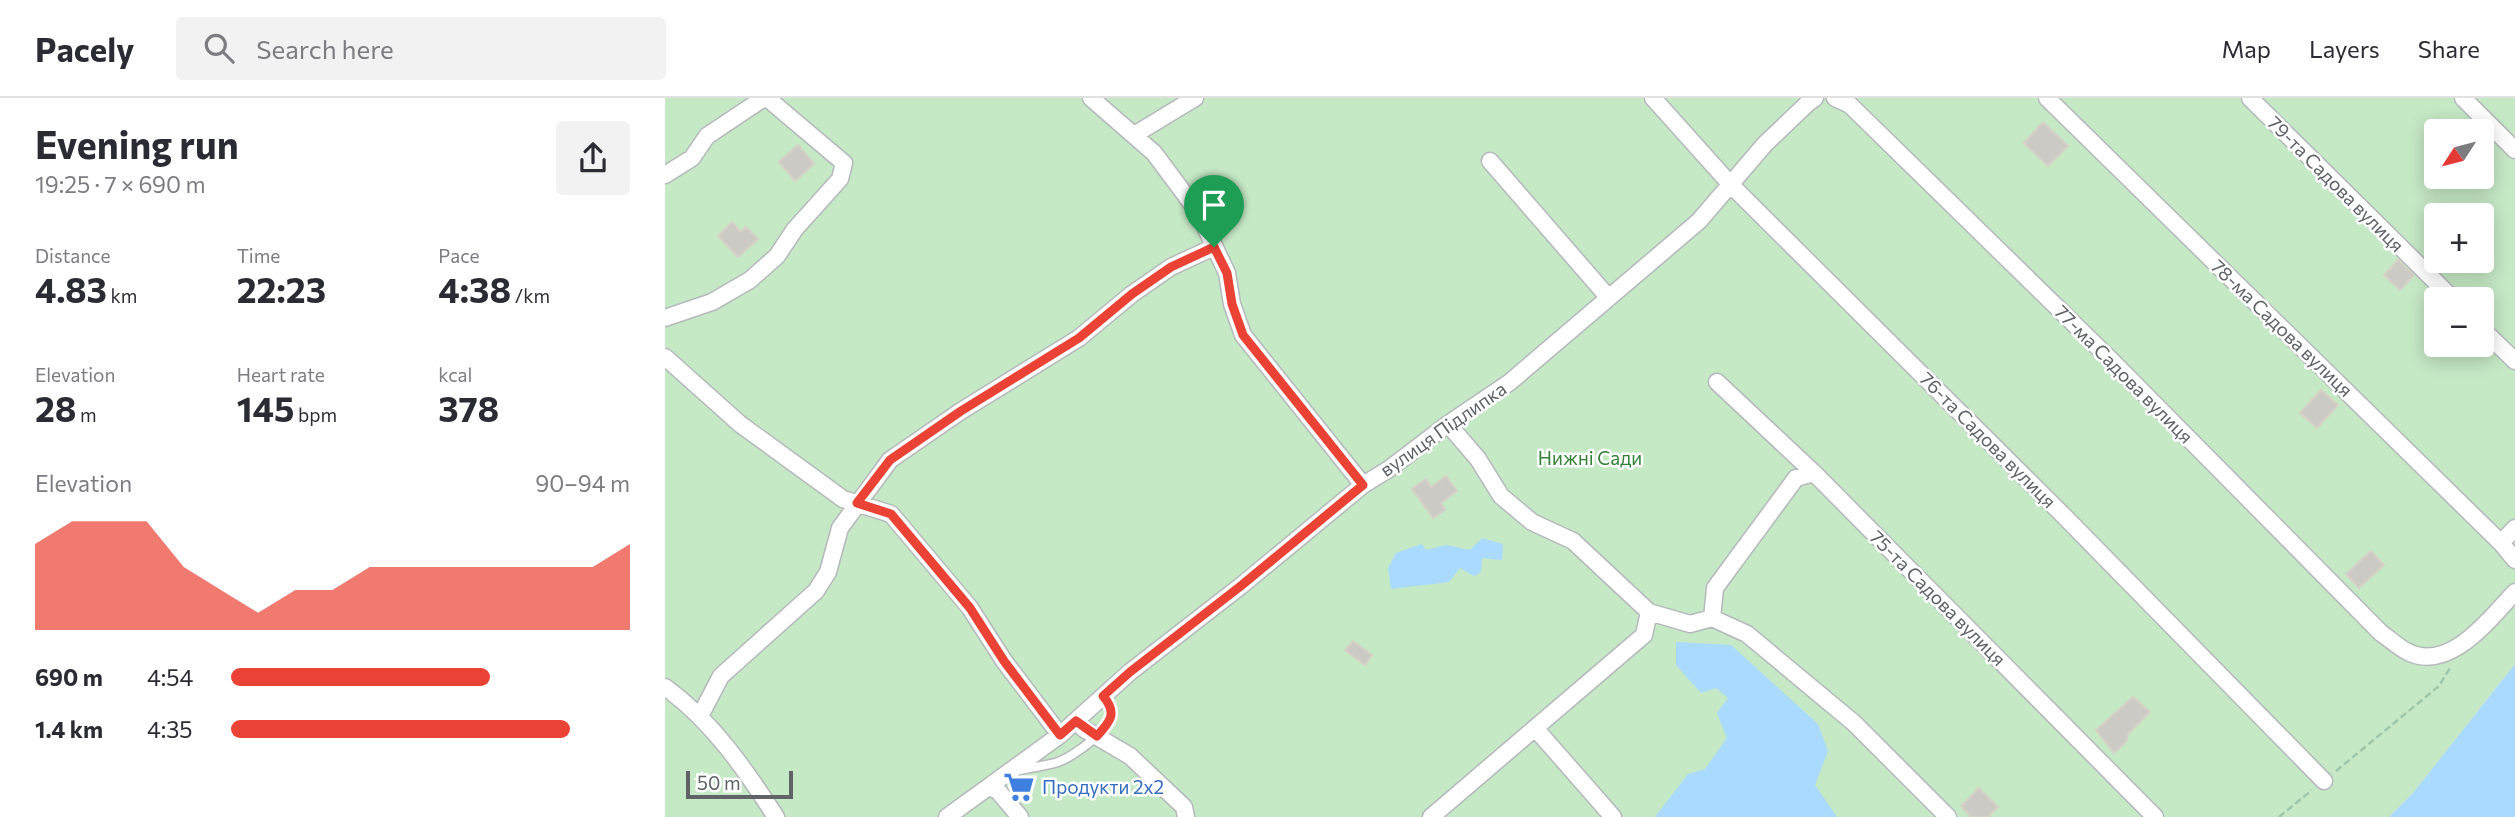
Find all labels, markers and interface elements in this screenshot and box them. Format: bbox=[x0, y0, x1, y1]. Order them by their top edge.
search box bbox=[176, 17, 666, 80]
text: Pacely bbox=[35, 28, 134, 69]
icon: search bbox=[200, 29, 238, 67]
text: Search here bbox=[256, 33, 394, 64]
text: Map bbox=[2222, 34, 2271, 63]
text: Layers bbox=[2309, 34, 2380, 63]
text: Share bbox=[2418, 34, 2480, 63]
street label: 79-та Садова вулиця bbox=[2264, 111, 2409, 256]
north arrow bbox=[2424, 119, 2494, 189]
map controls bbox=[2424, 119, 2494, 357]
text: Evening run bbox=[35, 120, 239, 167]
button: share bbox=[556, 121, 630, 195]
text: 19:25 · 7 × 690 m bbox=[35, 170, 206, 198]
pin bbox=[1184, 175, 1244, 247]
icon: arrive bbox=[1195, 186, 1233, 224]
button: + bbox=[2424, 203, 2494, 273]
text: Distance bbox=[35, 244, 111, 267]
text: Time bbox=[237, 244, 280, 267]
text: Pace bbox=[438, 244, 480, 267]
street label: 78-ма Садова вулиця bbox=[2207, 254, 2358, 401]
text: 4.83 bbox=[35, 267, 107, 310]
text: 22:23 bbox=[237, 267, 326, 310]
text: 4:38 bbox=[438, 267, 511, 310]
text: km bbox=[107, 284, 137, 307]
text: /km bbox=[511, 284, 550, 307]
button: − bbox=[2424, 287, 2494, 357]
street label: 77-ма Садова вулиця bbox=[2050, 300, 2198, 448]
text: Elevation bbox=[35, 363, 115, 386]
text: Heart rate bbox=[237, 363, 325, 386]
text: kcal bbox=[438, 363, 472, 386]
street label: 76-та Садова вулиця bbox=[1916, 367, 2061, 512]
street label: вулиця Підлипка bbox=[1375, 376, 1510, 481]
text: 28 bbox=[35, 386, 76, 429]
text: 145 bbox=[237, 386, 294, 429]
text: 378 bbox=[438, 386, 499, 429]
text: m bbox=[76, 403, 97, 426]
text: bpm bbox=[294, 403, 337, 426]
park label: Нижні Сади bbox=[1538, 446, 1642, 469]
text: Elevation bbox=[35, 469, 132, 497]
text: 90–94 m bbox=[535, 469, 630, 497]
street label: 75-та Садова вулиця bbox=[1866, 525, 2011, 670]
text: 690 m bbox=[35, 663, 103, 691]
text: 4:54 bbox=[147, 663, 193, 691]
text: 1.4 km bbox=[35, 715, 103, 743]
text: 4:35 bbox=[147, 715, 193, 743]
scale bar bbox=[686, 768, 793, 800]
supermarket icon: Продукти 2х2 bbox=[1002, 770, 1036, 804]
text: 50 m bbox=[697, 771, 741, 794]
place label: Продукти 2х2 bbox=[1042, 775, 1164, 798]

